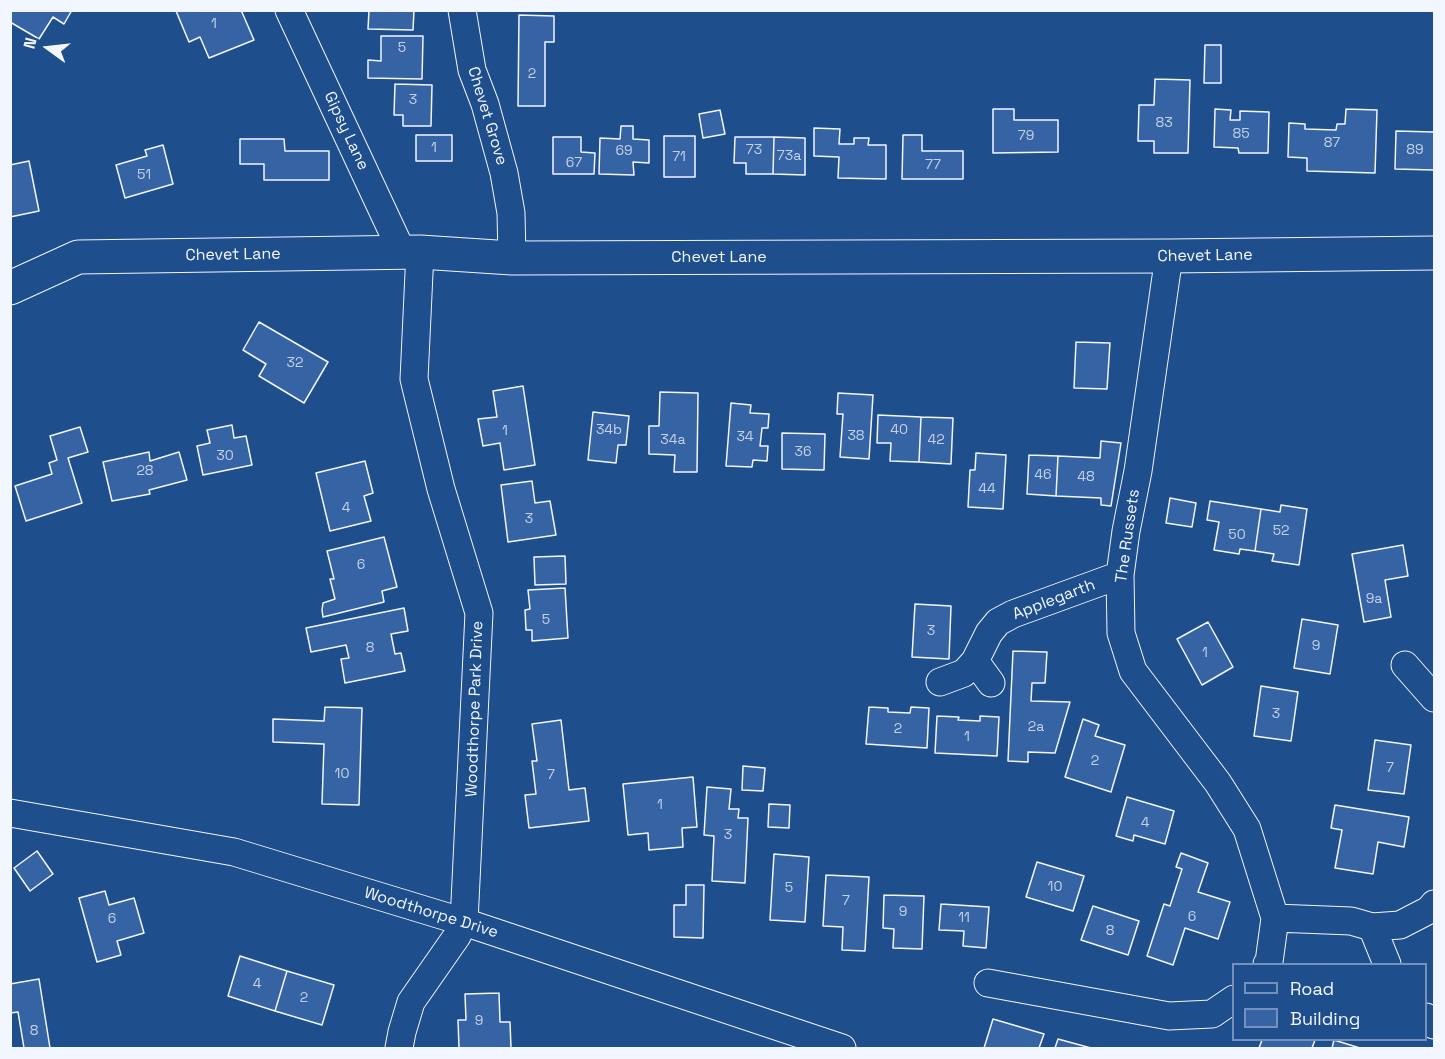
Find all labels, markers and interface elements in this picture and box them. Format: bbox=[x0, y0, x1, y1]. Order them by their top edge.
house number: 1 bbox=[211, 16, 217, 32]
north arrow bbox=[18, 18, 78, 78]
text: N bbox=[19, 35, 42, 51]
house number: 5 bbox=[398, 40, 406, 56]
street label: Chevet Grove bbox=[463, 65, 511, 167]
house number: 2 bbox=[528, 66, 536, 82]
street label: Gipsy Lane bbox=[319, 89, 373, 173]
house number: 3 bbox=[409, 92, 417, 108]
house number: 83 bbox=[1155, 115, 1173, 131]
house number: 85 bbox=[1232, 126, 1250, 142]
house number: 79 bbox=[1018, 128, 1034, 144]
house number: 87 bbox=[1324, 135, 1340, 151]
house number: 1 bbox=[431, 140, 437, 156]
house number: 73 bbox=[746, 142, 762, 158]
house number: 89 bbox=[1406, 142, 1424, 158]
house number: 69 bbox=[615, 143, 633, 159]
house number: 73a bbox=[777, 148, 801, 164]
house number: 71 bbox=[672, 149, 686, 165]
house number: 67 bbox=[566, 155, 582, 171]
house number: 77 bbox=[925, 157, 941, 173]
house number: 51 bbox=[137, 167, 151, 183]
street label: Chevet Lane bbox=[185, 245, 281, 265]
street label: Chevet Lane bbox=[1157, 246, 1253, 266]
street label: Chevet Lane bbox=[671, 248, 767, 268]
house number: 32 bbox=[287, 355, 303, 371]
house number: 34b bbox=[596, 422, 622, 438]
house number: 40 bbox=[890, 422, 908, 438]
house number: 1 bbox=[502, 423, 508, 439]
house number: 38 bbox=[847, 428, 865, 444]
house number: 34 bbox=[736, 429, 754, 445]
house number: 34a bbox=[660, 432, 686, 448]
house number: 42 bbox=[927, 432, 945, 448]
house number: 36 bbox=[794, 444, 812, 460]
house number: 30 bbox=[216, 448, 234, 464]
house number: 28 bbox=[136, 463, 154, 479]
house number: 46 bbox=[1034, 467, 1052, 483]
house number: 48 bbox=[1077, 469, 1095, 485]
house number: 44 bbox=[978, 481, 996, 497]
street label: The Russets bbox=[1112, 488, 1144, 584]
house number: 4 bbox=[342, 500, 350, 516]
house number: 3 bbox=[525, 511, 533, 527]
house number: 52 bbox=[1273, 523, 1289, 539]
house number: 50 bbox=[1228, 527, 1246, 543]
house number: 6 bbox=[357, 557, 365, 573]
street label: Applegarth bbox=[1010, 575, 1098, 625]
house number: 9a bbox=[1366, 591, 1382, 607]
house number: 5 bbox=[542, 612, 550, 628]
street label: Woodthorpe Park Drive bbox=[462, 620, 488, 798]
house number: 3 bbox=[927, 623, 935, 639]
house number: 9 bbox=[1312, 638, 1320, 654]
house number: 8 bbox=[366, 640, 374, 656]
house number: 1 bbox=[1202, 645, 1208, 661]
house number: 3 bbox=[1272, 706, 1280, 722]
house number: 2a bbox=[1028, 719, 1044, 735]
house number: 2 bbox=[894, 721, 902, 737]
house number: 1 bbox=[964, 729, 970, 745]
house number: 2 bbox=[1091, 753, 1099, 769]
house number: 7 bbox=[1386, 760, 1394, 776]
house number: 10 bbox=[335, 766, 349, 782]
house number: 7 bbox=[547, 767, 555, 783]
house number: 1 bbox=[657, 797, 663, 813]
house number: 4 bbox=[1141, 815, 1149, 831]
house number: 3 bbox=[724, 827, 732, 843]
house number: 10 bbox=[1048, 879, 1062, 895]
house number: 5 bbox=[785, 880, 793, 896]
street label: Woodthorpe Drive bbox=[362, 883, 500, 943]
house number: 7 bbox=[842, 893, 850, 909]
house number: 9 bbox=[899, 904, 907, 920]
house number: 6 bbox=[1188, 909, 1196, 925]
house number: 11 bbox=[958, 910, 970, 926]
house number: 6 bbox=[108, 911, 116, 927]
house number: 8 bbox=[1106, 923, 1114, 939]
legend bbox=[1232, 963, 1427, 1041]
house number: 4 bbox=[253, 976, 261, 992]
text: Road bbox=[1290, 977, 1334, 1000]
house number: 2 bbox=[300, 990, 308, 1006]
text: Building bbox=[1290, 1007, 1360, 1030]
house number: 9 bbox=[475, 1013, 483, 1029]
house number: 8 bbox=[30, 1023, 38, 1039]

